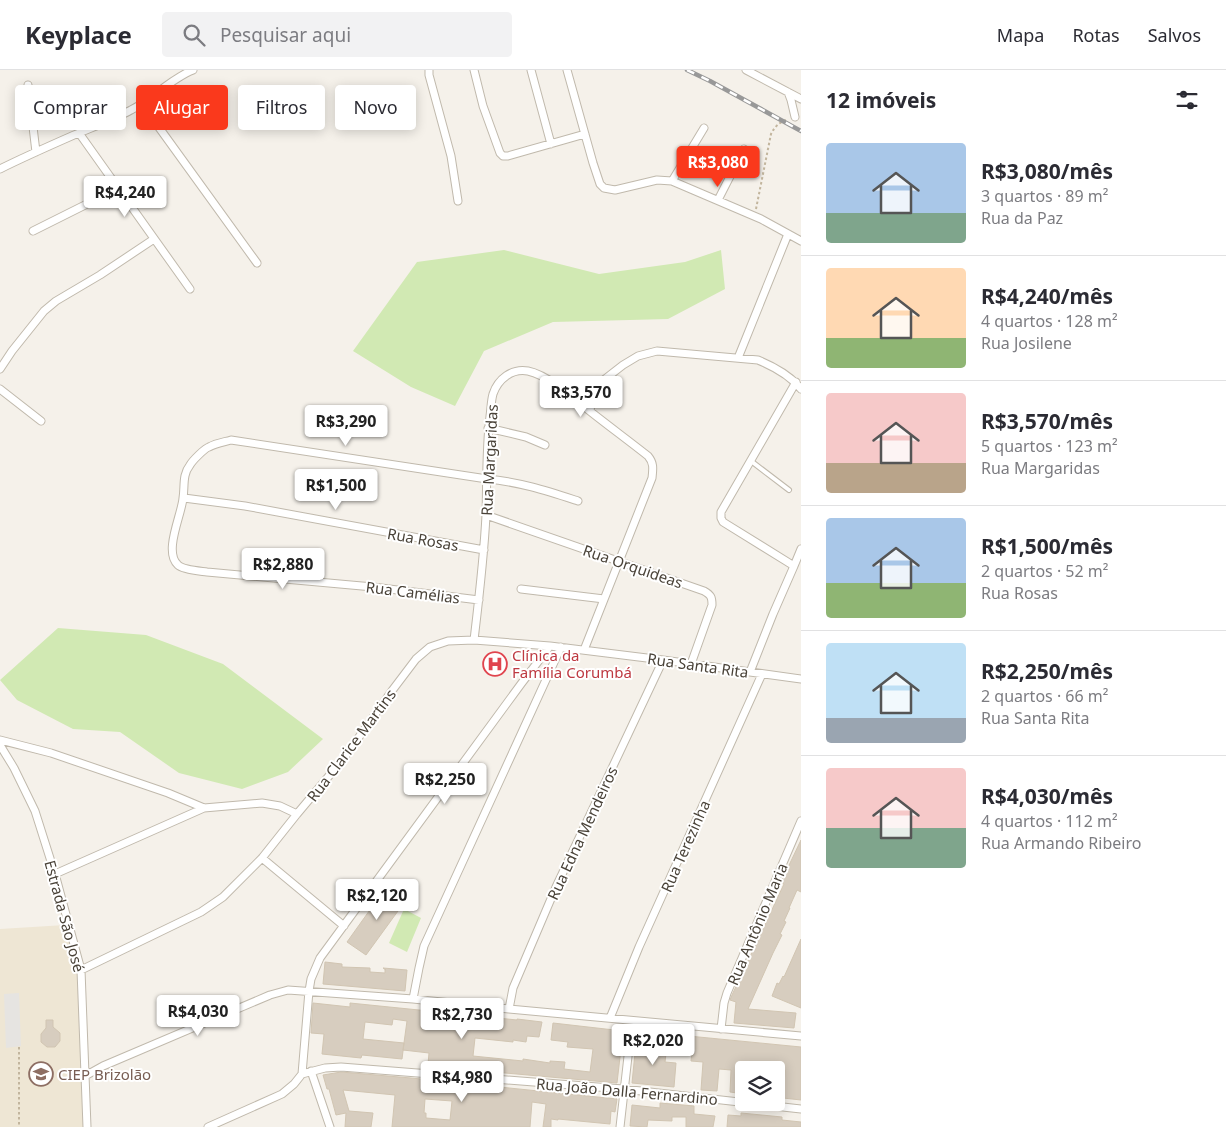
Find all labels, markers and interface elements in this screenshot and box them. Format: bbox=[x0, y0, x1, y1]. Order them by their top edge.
search box bbox=[162, 12, 512, 57]
text: Keyplace bbox=[25, 18, 132, 51]
icon: search bbox=[180, 21, 208, 49]
text: Pesquisar aqui bbox=[220, 22, 351, 48]
text: Mapa bbox=[997, 23, 1044, 47]
text: Rotas bbox=[1072, 23, 1120, 47]
text: Salvos bbox=[1148, 23, 1201, 47]
chip: Comprar bbox=[15, 85, 126, 130]
chip: Alugar bbox=[136, 85, 228, 130]
chip: Filtros bbox=[238, 85, 325, 130]
chip: Novo bbox=[335, 85, 416, 130]
text: 12 imóveis bbox=[826, 86, 936, 114]
icon: filters bbox=[1173, 86, 1201, 114]
pin: R$3,080 bbox=[672, 146, 764, 188]
text: R$3,080 bbox=[688, 151, 748, 173]
text: R$3,080/mês bbox=[981, 157, 1113, 185]
icon: home bbox=[866, 163, 926, 223]
pin: R$4,240 bbox=[79, 176, 171, 218]
text: R$4,240 bbox=[95, 181, 155, 203]
text: 3 quartos · 89 m² bbox=[981, 185, 1108, 207]
text: Rua da Paz bbox=[981, 207, 1063, 229]
text: R$4,240/mês bbox=[981, 282, 1113, 310]
icon: home bbox=[866, 288, 926, 348]
text: 4 quartos · 128 m² bbox=[981, 310, 1118, 332]
text: Rua Josilene bbox=[981, 332, 1072, 354]
pin: R$3,570 bbox=[535, 376, 627, 418]
text: R$3,570 bbox=[551, 381, 611, 403]
pin: R$3,290 bbox=[300, 404, 392, 447]
street label: Rua Margaridas bbox=[476, 404, 502, 516]
text: R$3,570/mês bbox=[981, 407, 1113, 435]
text: R$3,290 bbox=[316, 410, 376, 432]
icon: home bbox=[866, 413, 926, 473]
text: 5 quartos · 123 m² bbox=[981, 435, 1118, 457]
text: Rua Margaridas bbox=[981, 457, 1100, 479]
pin: R$1,500 bbox=[290, 468, 382, 511]
text: R$1,500 bbox=[306, 474, 366, 496]
street label: Rua Rosas bbox=[386, 523, 460, 555]
text: R$1,500/mês bbox=[981, 532, 1113, 560]
icon: home bbox=[866, 538, 926, 598]
street label: Rua Orquideas bbox=[580, 540, 686, 592]
pin: R$2,880 bbox=[237, 548, 329, 590]
text: R$2,880 bbox=[253, 553, 313, 575]
text: 2 quartos · 52 m² bbox=[981, 560, 1108, 582]
street label: Rua Camélias bbox=[365, 576, 461, 608]
text: Rua Rosas bbox=[981, 582, 1058, 604]
place label: Clínica da Família Corumbá bbox=[512, 645, 632, 682]
street label: Rua Santa Rita bbox=[646, 648, 750, 682]
hospital icon: Clínica da Família Corumbá bbox=[482, 651, 508, 677]
text: R$2,250/mês bbox=[981, 657, 1113, 685]
icon: home bbox=[866, 663, 926, 723]
street label: Rua Clarice Martins bbox=[302, 685, 400, 805]
text: 2 quartos · 66 m² bbox=[981, 685, 1108, 707]
text: Rua Santa Rita bbox=[981, 707, 1089, 729]
pin: R$2,250 bbox=[399, 762, 491, 805]
street label: Rua Edna Mendeiros bbox=[542, 763, 622, 903]
text: R$2,250 bbox=[415, 768, 475, 790]
text: R$4,030/mês bbox=[981, 782, 1113, 810]
icon: home bbox=[866, 788, 926, 848]
street label: Rua Terezinha bbox=[656, 797, 714, 895]
text: 4 quartos · 112 m² bbox=[981, 810, 1118, 832]
text: Rua Armando Ribeiro bbox=[981, 832, 1141, 854]
street label: Estrada São José bbox=[40, 858, 90, 974]
street label: Rua Antônio Maria bbox=[722, 860, 792, 988]
pin: R$2,120 bbox=[331, 878, 423, 921]
text: R$2,120 bbox=[347, 884, 407, 906]
pin: R$4,030 bbox=[152, 994, 244, 1037]
pin: R$2,730 bbox=[416, 998, 508, 1040]
text: R$4,030 bbox=[168, 1000, 228, 1022]
text: R$2,730 bbox=[432, 1003, 492, 1025]
pin: R$2,020 bbox=[607, 1024, 699, 1066]
text: R$2,020 bbox=[623, 1029, 683, 1051]
pin: R$4,980 bbox=[416, 1060, 508, 1103]
school or university icon: CIEP Brizolão bbox=[28, 1061, 54, 1087]
map controls bbox=[735, 1061, 785, 1111]
button: layers bbox=[735, 1061, 785, 1111]
place label: CIEP Brizolão bbox=[58, 1064, 151, 1084]
text: R$4,980 bbox=[432, 1066, 492, 1088]
street label: Rua João Dalla Fernardino bbox=[535, 1073, 719, 1109]

